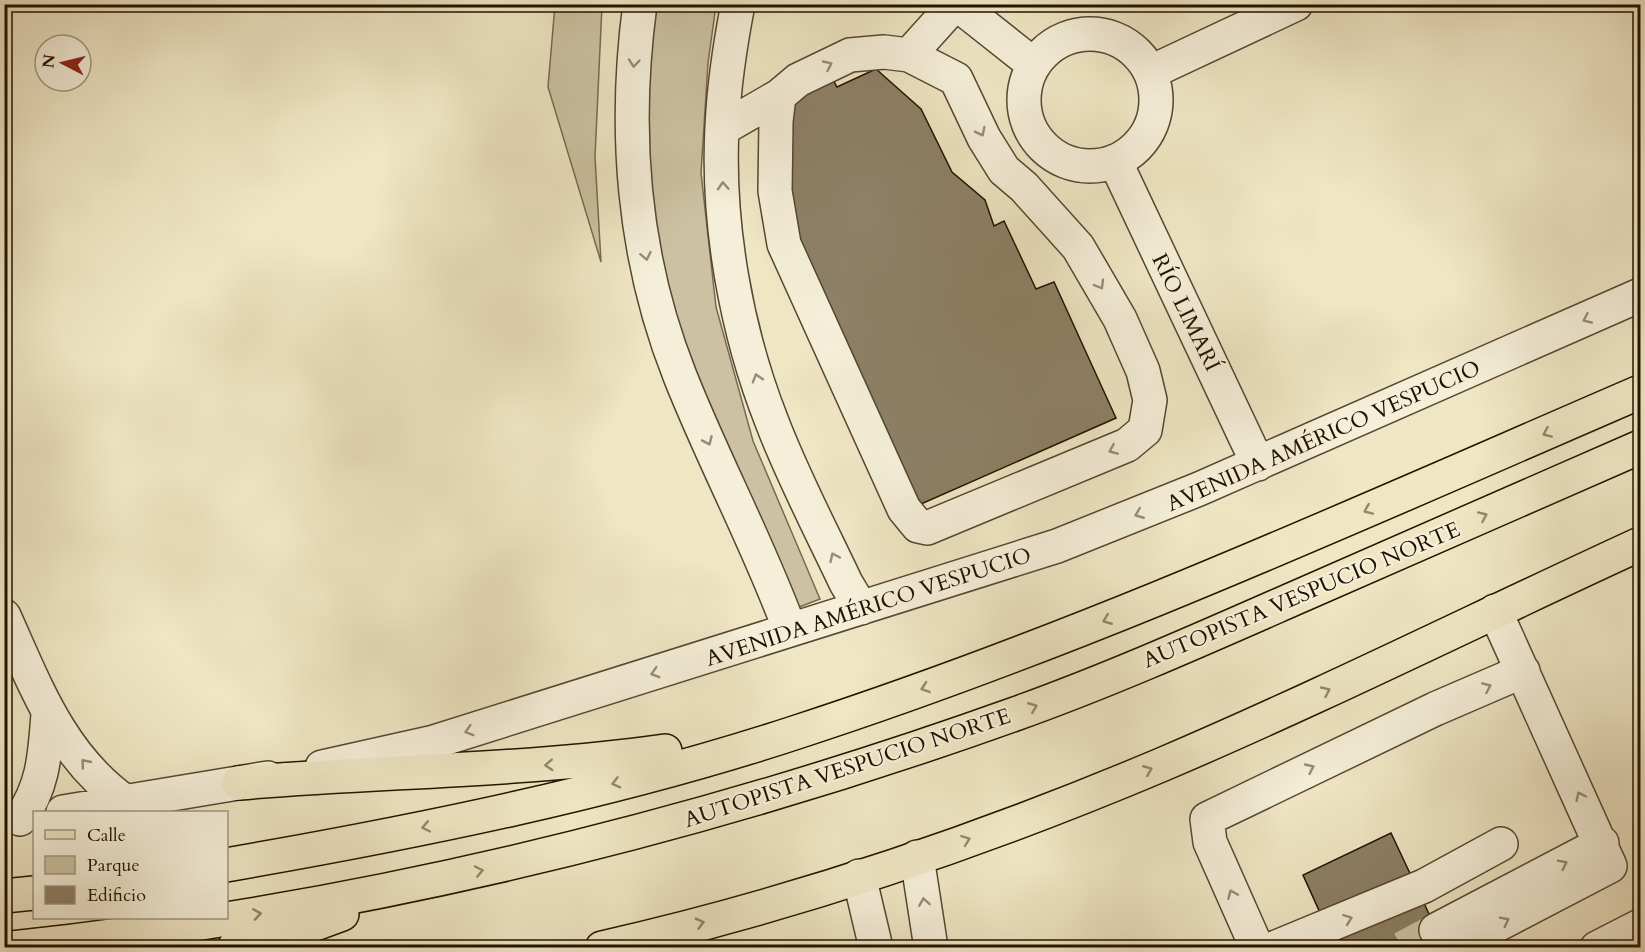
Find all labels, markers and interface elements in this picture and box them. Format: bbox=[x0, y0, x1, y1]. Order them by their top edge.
north arrow bbox=[33, 33, 93, 93]
text: N bbox=[37, 53, 61, 70]
one-way arrow bbox=[628, 58, 641, 67]
one-way arrow bbox=[822, 61, 833, 73]
one-way arrow bbox=[974, 126, 985, 137]
one-way arrow bbox=[717, 182, 730, 191]
street label: RÍO LIMARÍ bbox=[1145, 249, 1228, 376]
one-way arrow bbox=[638, 251, 651, 261]
one-way arrow bbox=[1093, 279, 1104, 289]
one-way arrow bbox=[1582, 312, 1593, 324]
street label: AVENIDA AMÉRICO VESPUCIO bbox=[1162, 353, 1485, 519]
one-way arrow bbox=[752, 373, 764, 384]
one-way arrow bbox=[1542, 426, 1553, 438]
one-way arrow bbox=[700, 434, 712, 445]
one-way arrow bbox=[1109, 443, 1120, 455]
one-way arrow bbox=[1363, 503, 1374, 515]
one-way arrow bbox=[1134, 507, 1145, 519]
one-way arrow bbox=[1476, 511, 1487, 523]
street label: AUTOPISTA VESPUCIO NORTE bbox=[1138, 514, 1465, 675]
street label: AVENIDA AMÉRICO VESPUCIO bbox=[702, 540, 1035, 674]
one-way arrow bbox=[829, 552, 841, 563]
one-way arrow bbox=[1103, 613, 1114, 625]
one-way arrow bbox=[650, 666, 661, 678]
one-way arrow bbox=[920, 681, 931, 694]
one-way arrow bbox=[1481, 682, 1492, 694]
one-way arrow bbox=[1319, 686, 1330, 698]
street label: AUTOPISTA VESPUCIO NORTE bbox=[680, 701, 1014, 835]
one-way arrow bbox=[1027, 702, 1038, 714]
one-way arrow bbox=[464, 724, 475, 736]
one-way arrow bbox=[81, 759, 92, 770]
one-way arrow bbox=[544, 759, 553, 772]
one-way arrow bbox=[1304, 764, 1315, 776]
one-way arrow bbox=[1142, 765, 1153, 777]
one-way arrow bbox=[611, 775, 621, 788]
one-way arrow bbox=[1576, 792, 1588, 803]
legend bbox=[33, 811, 228, 919]
one-way arrow bbox=[422, 820, 432, 833]
text: Calle bbox=[87, 823, 126, 848]
one-way arrow bbox=[960, 834, 971, 847]
text: Parque bbox=[87, 853, 140, 878]
one-way arrow bbox=[1556, 860, 1567, 871]
one-way arrow bbox=[473, 865, 483, 878]
text: Edificio bbox=[87, 883, 146, 908]
one-way arrow bbox=[1228, 890, 1240, 901]
one-way arrow bbox=[919, 898, 931, 907]
one-way arrow bbox=[253, 909, 262, 921]
one-way arrow bbox=[1342, 914, 1353, 926]
one-way arrow bbox=[1498, 916, 1509, 928]
one-way arrow bbox=[694, 918, 704, 931]

